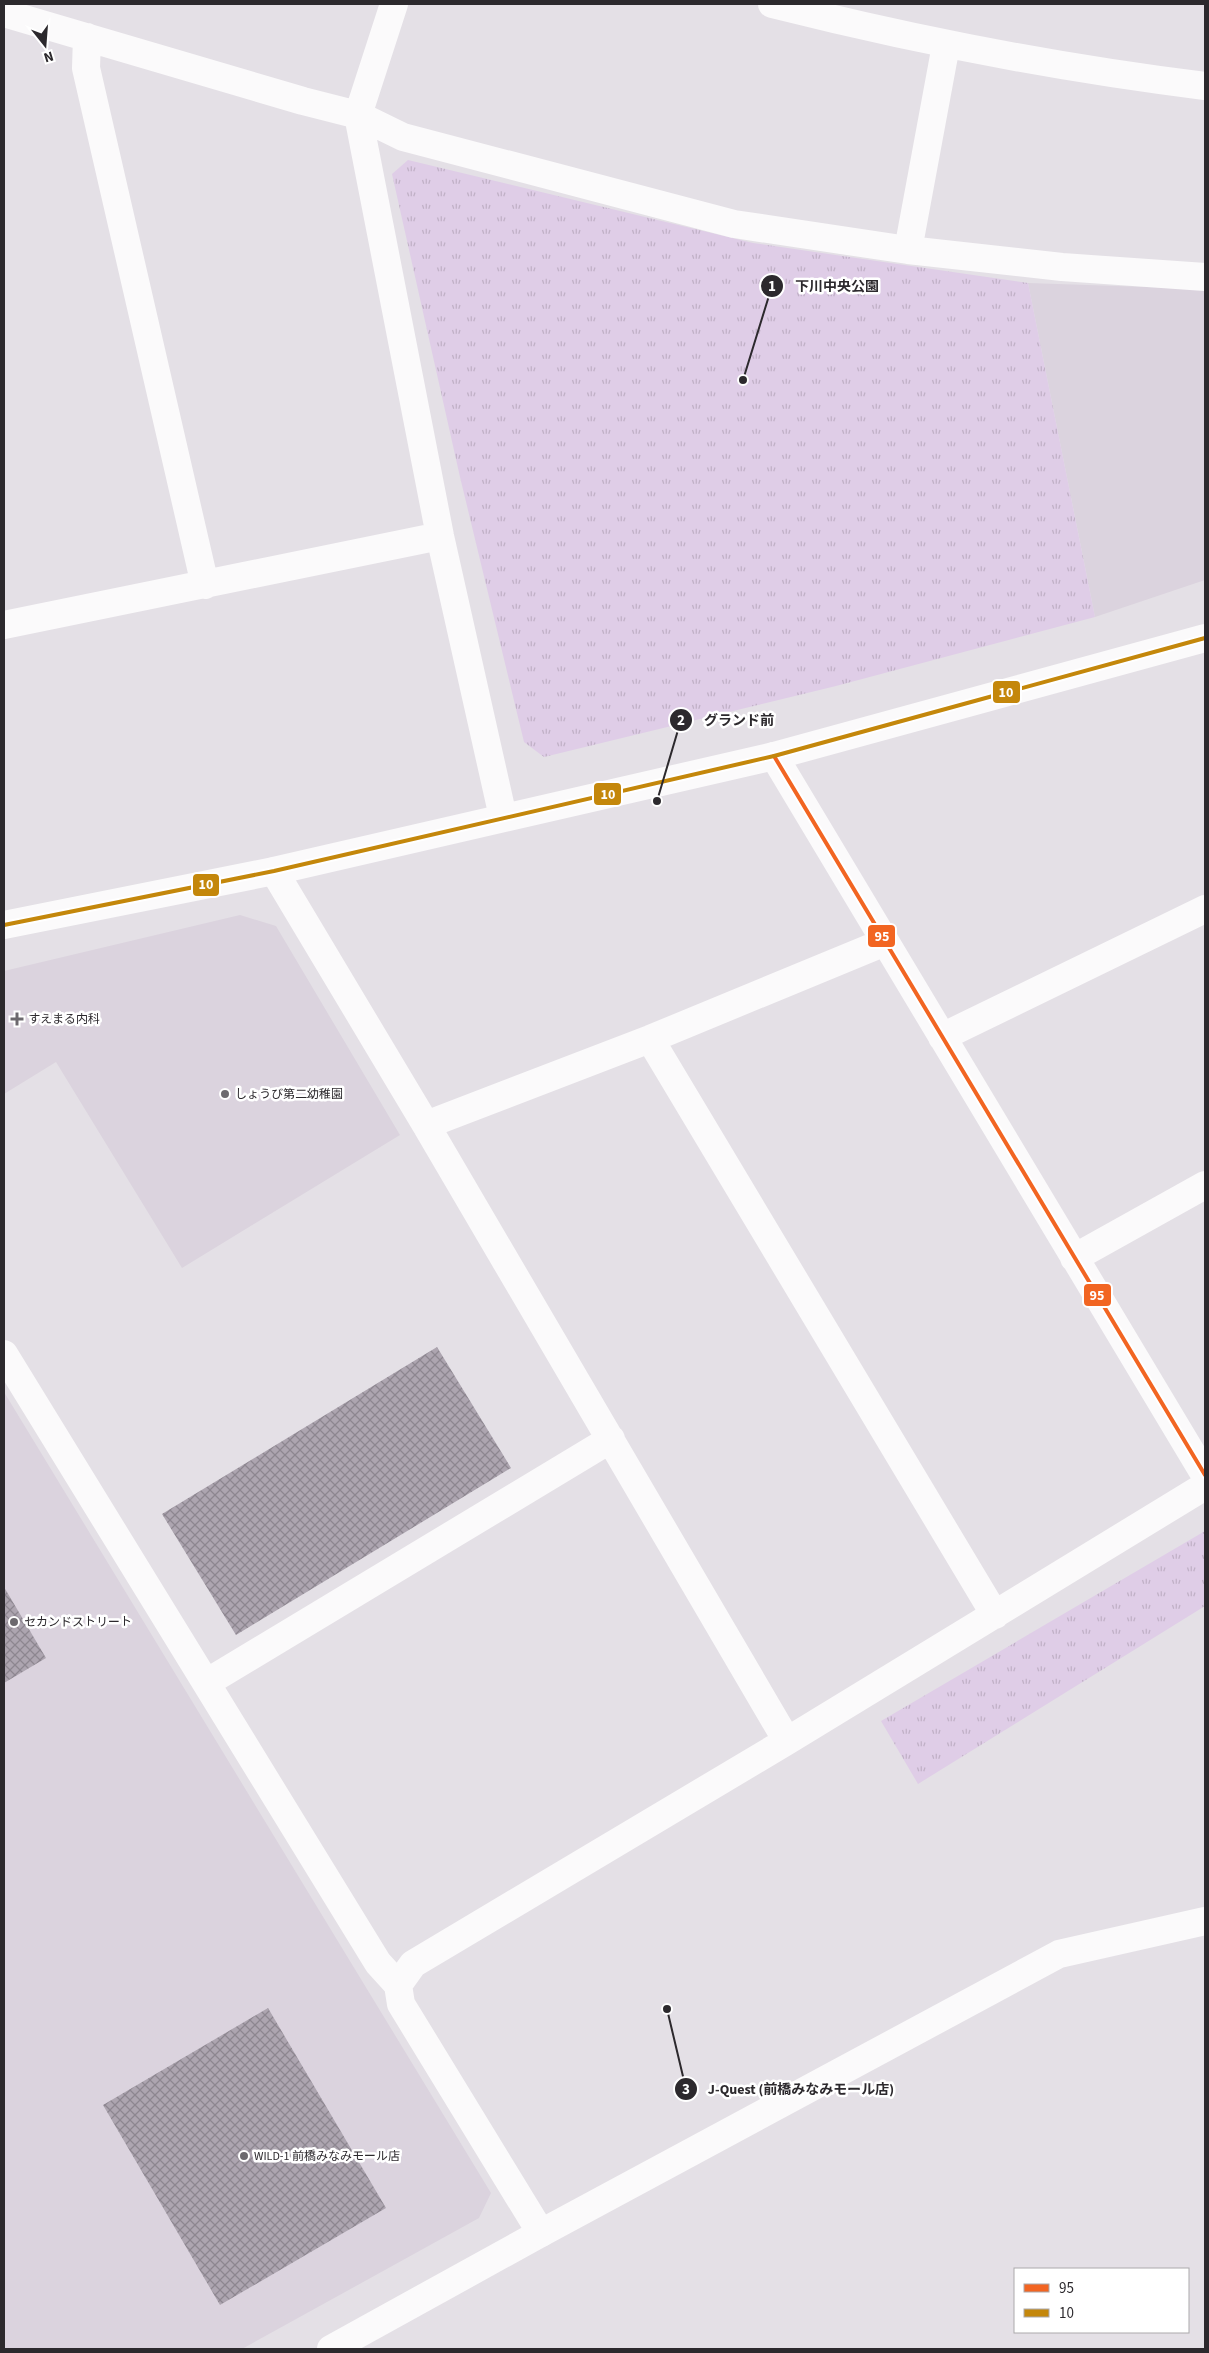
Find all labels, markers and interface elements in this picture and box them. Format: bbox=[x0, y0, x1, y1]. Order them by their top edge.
north arrow bbox=[20, 20, 70, 70]
text: N bbox=[41, 46, 56, 67]
callout: 下川中央公園 bbox=[760, 271, 889, 300]
text: 1 bbox=[768, 276, 776, 297]
text: 下川中央公園 bbox=[795, 277, 879, 297]
line badge: 10 bbox=[992, 680, 1021, 704]
text: 10 bbox=[999, 683, 1013, 703]
callout: グランド前 bbox=[669, 705, 784, 734]
text: 2 bbox=[677, 710, 685, 731]
text: グランド前 bbox=[704, 711, 774, 731]
line badge: 10 bbox=[593, 782, 622, 806]
text: 10 bbox=[601, 785, 615, 805]
line badge: 10 bbox=[192, 873, 220, 897]
text: 10 bbox=[199, 875, 213, 895]
line badge: 95 bbox=[867, 924, 896, 948]
text: 95 bbox=[875, 927, 889, 947]
place label: すえまる内科 bbox=[28, 1011, 100, 1028]
marker: すえまる内科 bbox=[10, 1012, 24, 1026]
place label: しょうび第二幼稚園 bbox=[235, 1086, 343, 1103]
marker: しょうび第二幼稚園 bbox=[219, 1088, 231, 1100]
line badge: 95 bbox=[1083, 1283, 1112, 1307]
text: 95 bbox=[1090, 1286, 1104, 1306]
place label: セカンドストリート bbox=[24, 1614, 132, 1631]
marker: セカンドストリート bbox=[8, 1616, 20, 1628]
callout: J-Quest (前橋みなみモール店) bbox=[673, 2074, 904, 2103]
text: 3 bbox=[682, 2079, 690, 2100]
text: J-Quest (前橋みなみモール店) bbox=[708, 2080, 894, 2100]
place label: WILD-1 前橋みなみモール店 bbox=[254, 2148, 400, 2165]
marker: WILD-1 前橋みなみモール店 bbox=[238, 2150, 250, 2162]
legend bbox=[1014, 2268, 1189, 2333]
text: 95 bbox=[1059, 2278, 1074, 2299]
text: 10 bbox=[1059, 2303, 1074, 2324]

